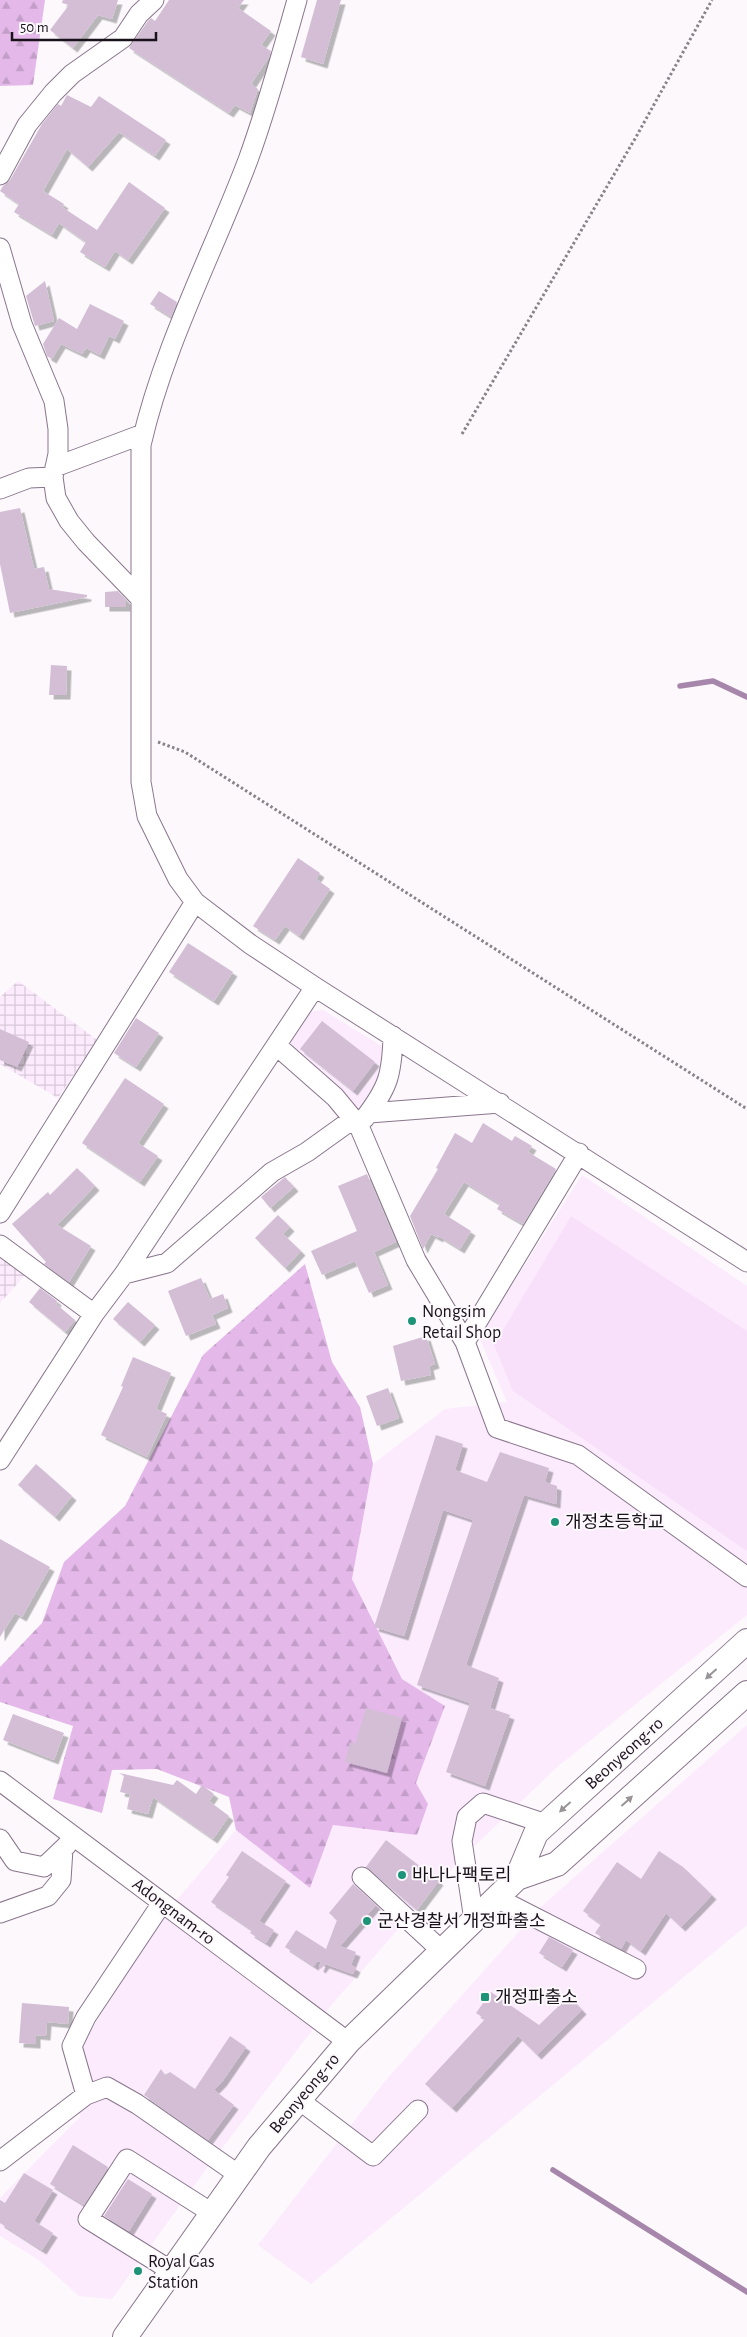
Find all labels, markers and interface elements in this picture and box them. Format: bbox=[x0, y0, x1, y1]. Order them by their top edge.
scale bar bbox=[12, 10, 156, 42]
text: 50 m bbox=[20, 20, 49, 35]
place label: Nongsim Retail Shop bbox=[422, 1303, 501, 1342]
marker: Nongsim Retail Shop bbox=[406, 1315, 418, 1327]
place label: 개정초등학교 bbox=[565, 1512, 664, 1532]
marker: 개정초등학교 bbox=[549, 1516, 561, 1528]
one-way arrow bbox=[705, 1668, 717, 1680]
street label: Beonyeong-ro bbox=[582, 1714, 667, 1793]
one-way arrow bbox=[620, 1795, 632, 1807]
one-way arrow bbox=[559, 1801, 571, 1813]
place label: 바나나팩토리 bbox=[412, 1865, 511, 1885]
marker: 바나나팩토리 bbox=[396, 1869, 408, 1881]
street label: Adongnam-ro bbox=[129, 1875, 218, 1949]
place label: 군산경찰서 개정파출소 bbox=[377, 1911, 546, 1931]
marker: 군산경찰서 개정파출소 bbox=[361, 1915, 373, 1927]
place label: 개정파출소 bbox=[495, 1987, 578, 2007]
marker: 개정파출소 bbox=[479, 1991, 491, 2003]
street label: Beonyeong-ro bbox=[266, 2050, 343, 2137]
place label: Royal Gas Station bbox=[148, 2253, 215, 2292]
marker: Royal Gas Station bbox=[132, 2265, 144, 2277]

